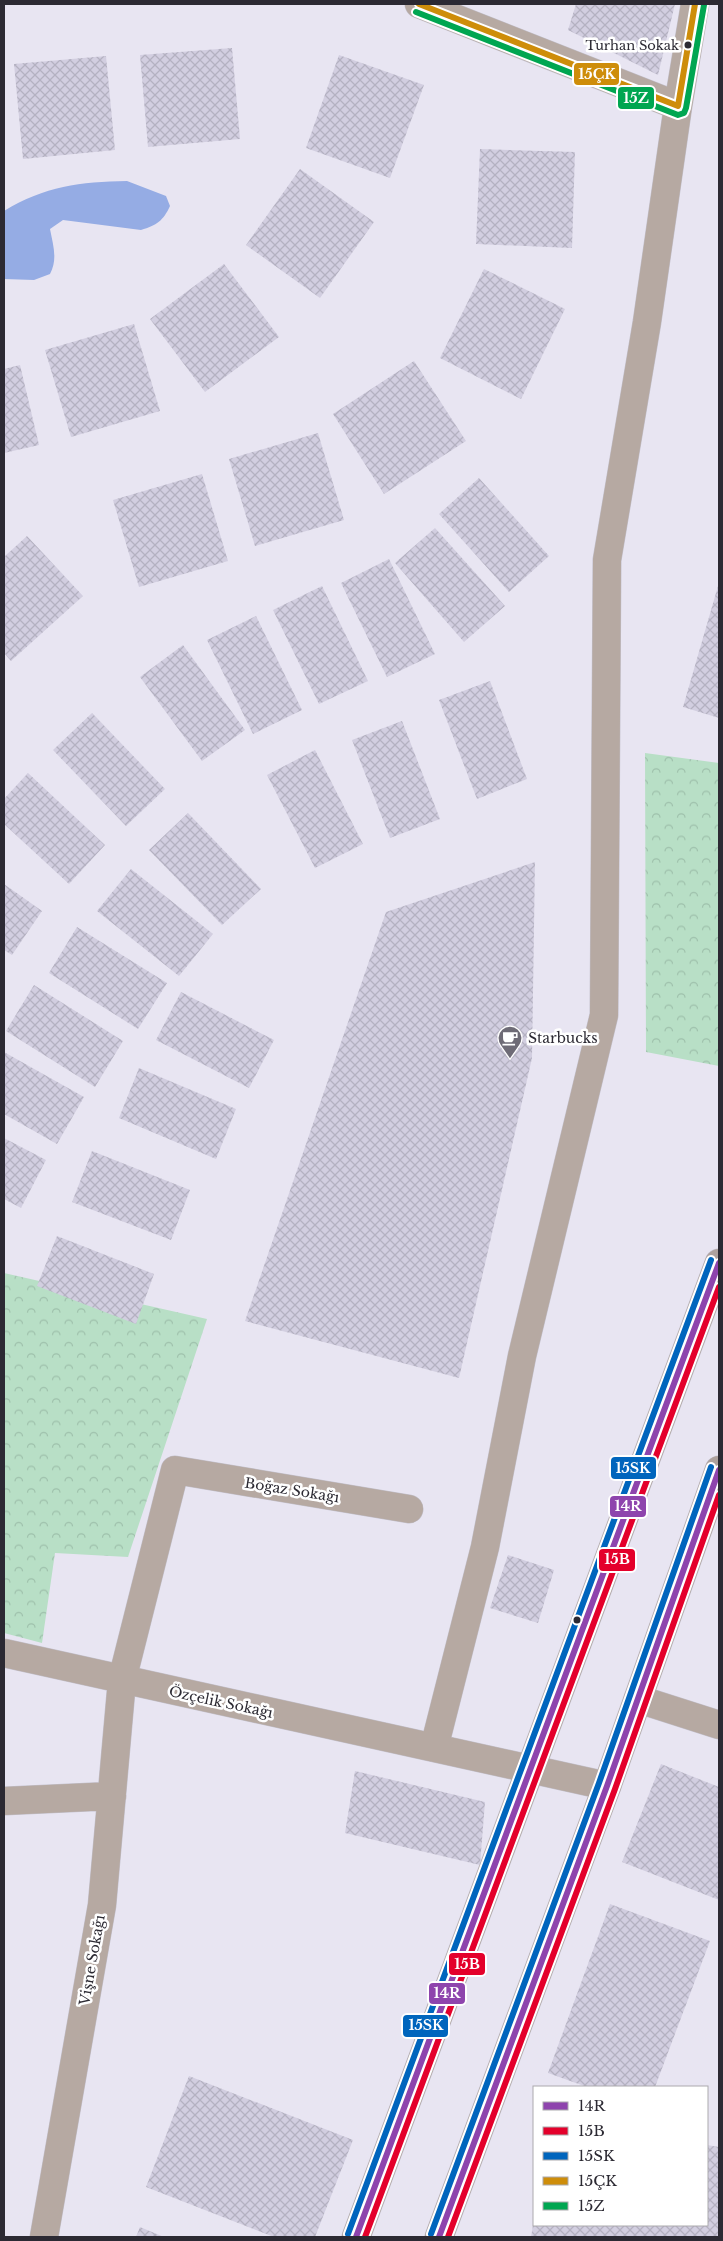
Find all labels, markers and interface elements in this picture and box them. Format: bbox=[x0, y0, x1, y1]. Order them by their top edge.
place label: Turhan Sokak bbox=[585, 37, 679, 54]
marker: Turhan Sokak bbox=[683, 40, 693, 50]
line badge: 15ÇK bbox=[573, 62, 620, 86]
text: 15ÇK bbox=[578, 65, 616, 83]
line badge: 15Z bbox=[617, 86, 655, 110]
text: 15Z bbox=[623, 89, 649, 107]
cafe icon: Starbucks bbox=[497, 1025, 523, 1059]
place label: Starbucks bbox=[528, 1029, 598, 1047]
line badge: 15SK bbox=[610, 1456, 657, 1480]
text: 15SK bbox=[615, 1459, 651, 1477]
street label: Boğaz Sokağı bbox=[243, 1474, 341, 1506]
line badge: 14R bbox=[609, 1495, 647, 1518]
text: 14R bbox=[615, 1497, 642, 1515]
line badge: 15B bbox=[598, 1548, 636, 1572]
text: 15B bbox=[604, 1550, 630, 1568]
unlabelled marker bbox=[572, 1615, 582, 1625]
street label: Özçelik Sokağı bbox=[167, 1681, 275, 1722]
street label: Vişne Sokağı bbox=[75, 1913, 109, 2008]
line badge: 15B bbox=[448, 1952, 486, 1976]
text: 15B bbox=[454, 1955, 480, 1973]
line badge: 14R bbox=[428, 1982, 466, 2005]
text: 14R bbox=[434, 1984, 461, 2002]
line badge: 15SK bbox=[402, 2014, 449, 2038]
text: 15SK bbox=[408, 2016, 444, 2034]
legend bbox=[533, 2086, 708, 2226]
text: 14R bbox=[578, 2096, 606, 2115]
text: 15B bbox=[578, 2121, 605, 2140]
text: 15SK bbox=[578, 2146, 615, 2165]
text: 15ÇK bbox=[578, 2171, 617, 2190]
text: 15Z bbox=[578, 2196, 605, 2215]

